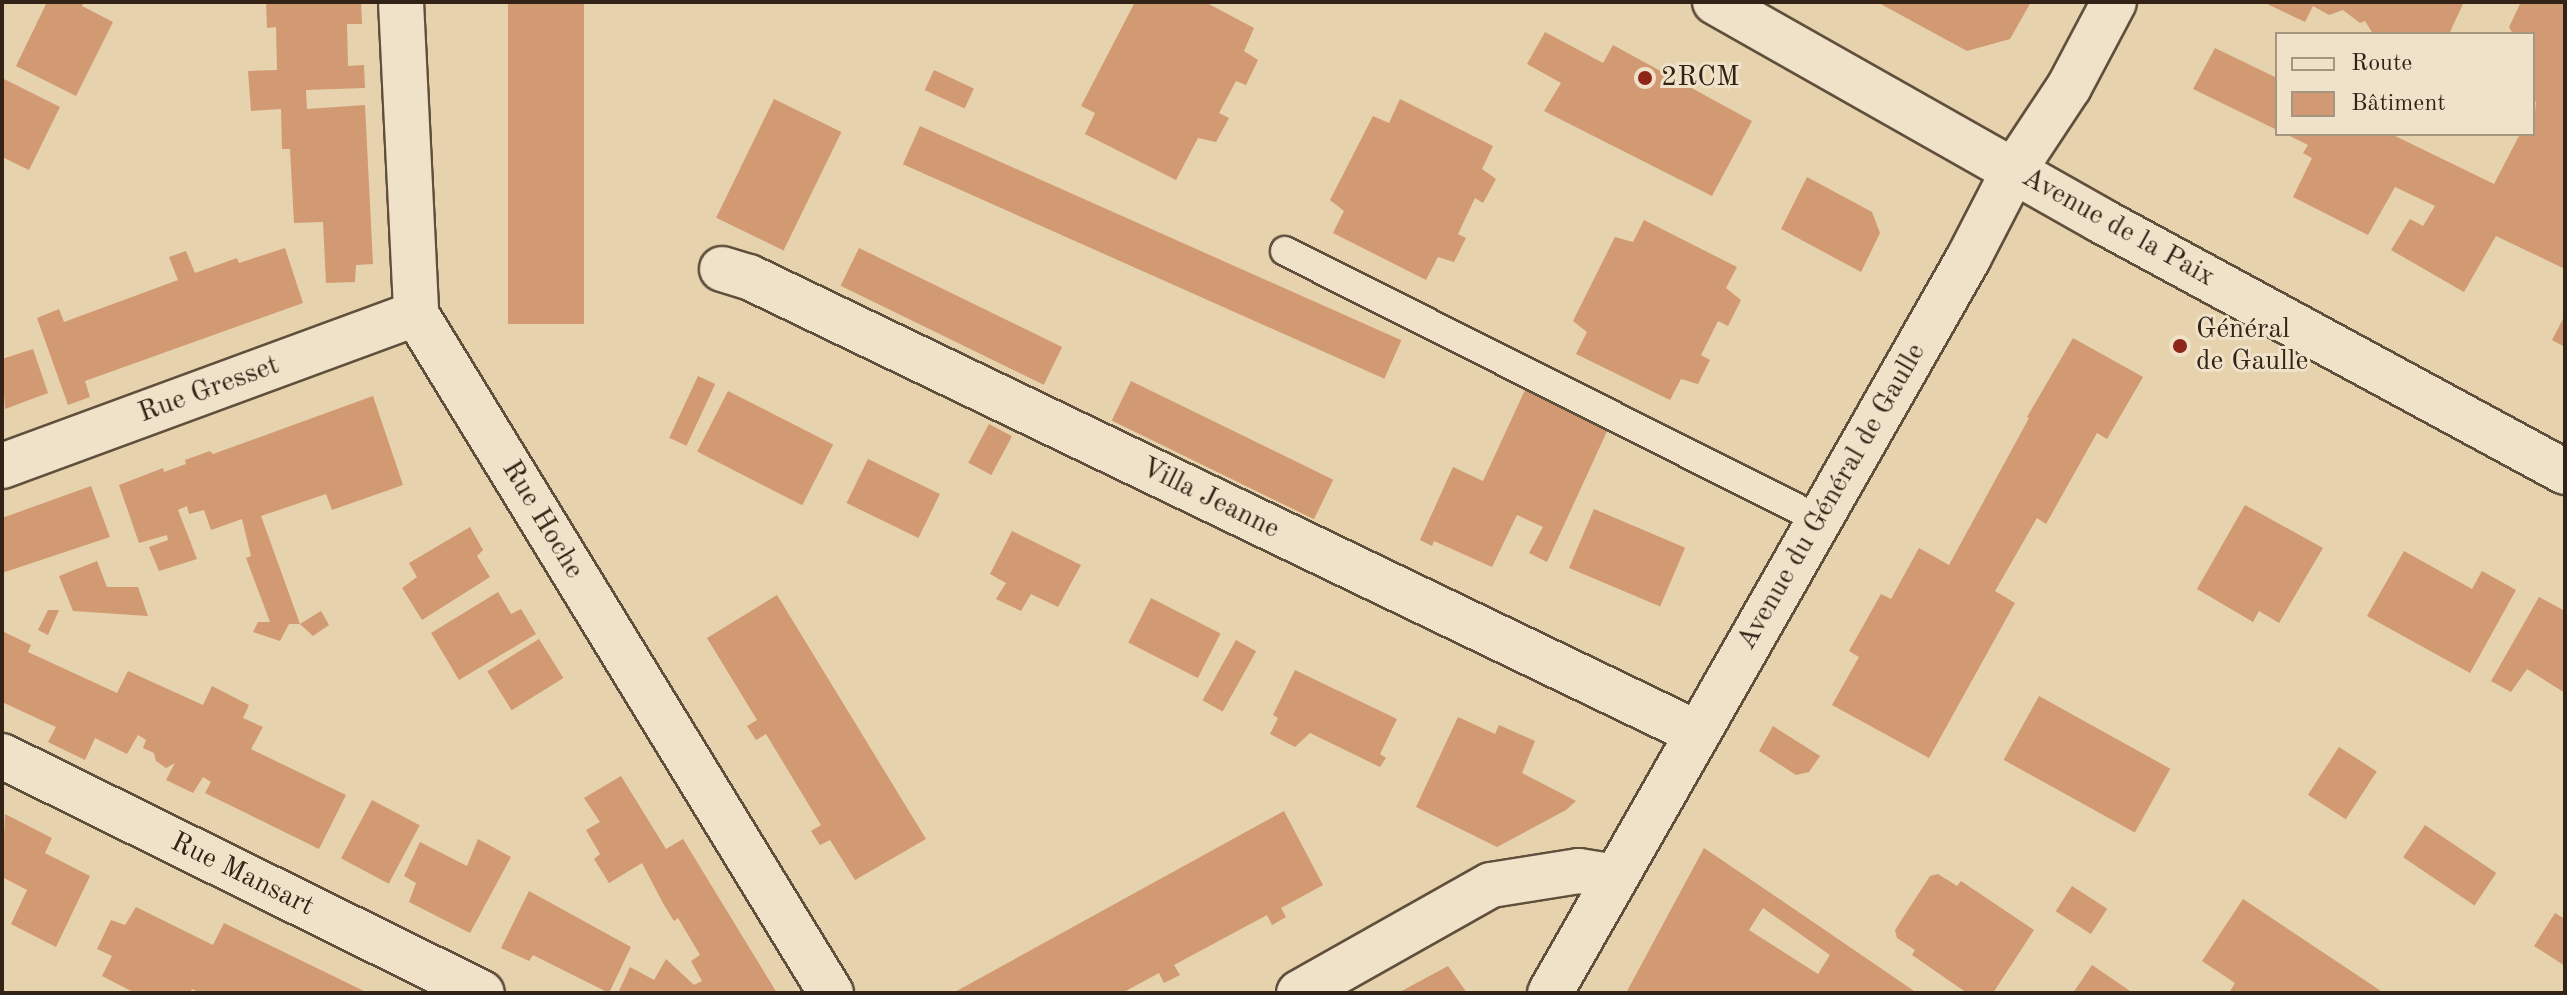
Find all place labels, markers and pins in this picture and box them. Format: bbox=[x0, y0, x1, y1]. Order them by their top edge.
place label: 2RCM bbox=[1661, 61, 1740, 95]
marker: 2RCM bbox=[1636, 69, 1654, 87]
place label: Général de Gaulle bbox=[2196, 313, 2308, 379]
marker: Général de Gaulle bbox=[2171, 337, 2189, 355]

